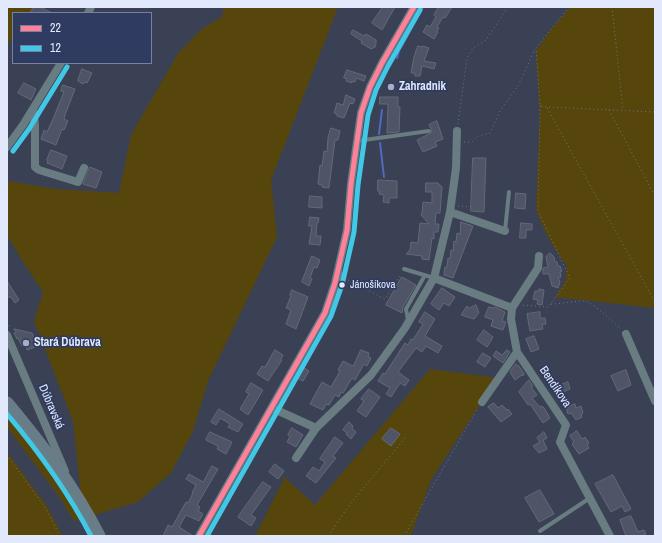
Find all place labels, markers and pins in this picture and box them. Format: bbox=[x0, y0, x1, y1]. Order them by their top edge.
place label: Zahradnik bbox=[399, 80, 446, 94]
marker: Zahradnik bbox=[386, 82, 396, 92]
place label: Jánošíkova bbox=[350, 278, 396, 292]
marker: Jánošíkova bbox=[337, 280, 347, 290]
place label: Stará Dúbrava bbox=[34, 336, 101, 350]
marker: Stará Dúbrava bbox=[21, 338, 31, 348]

